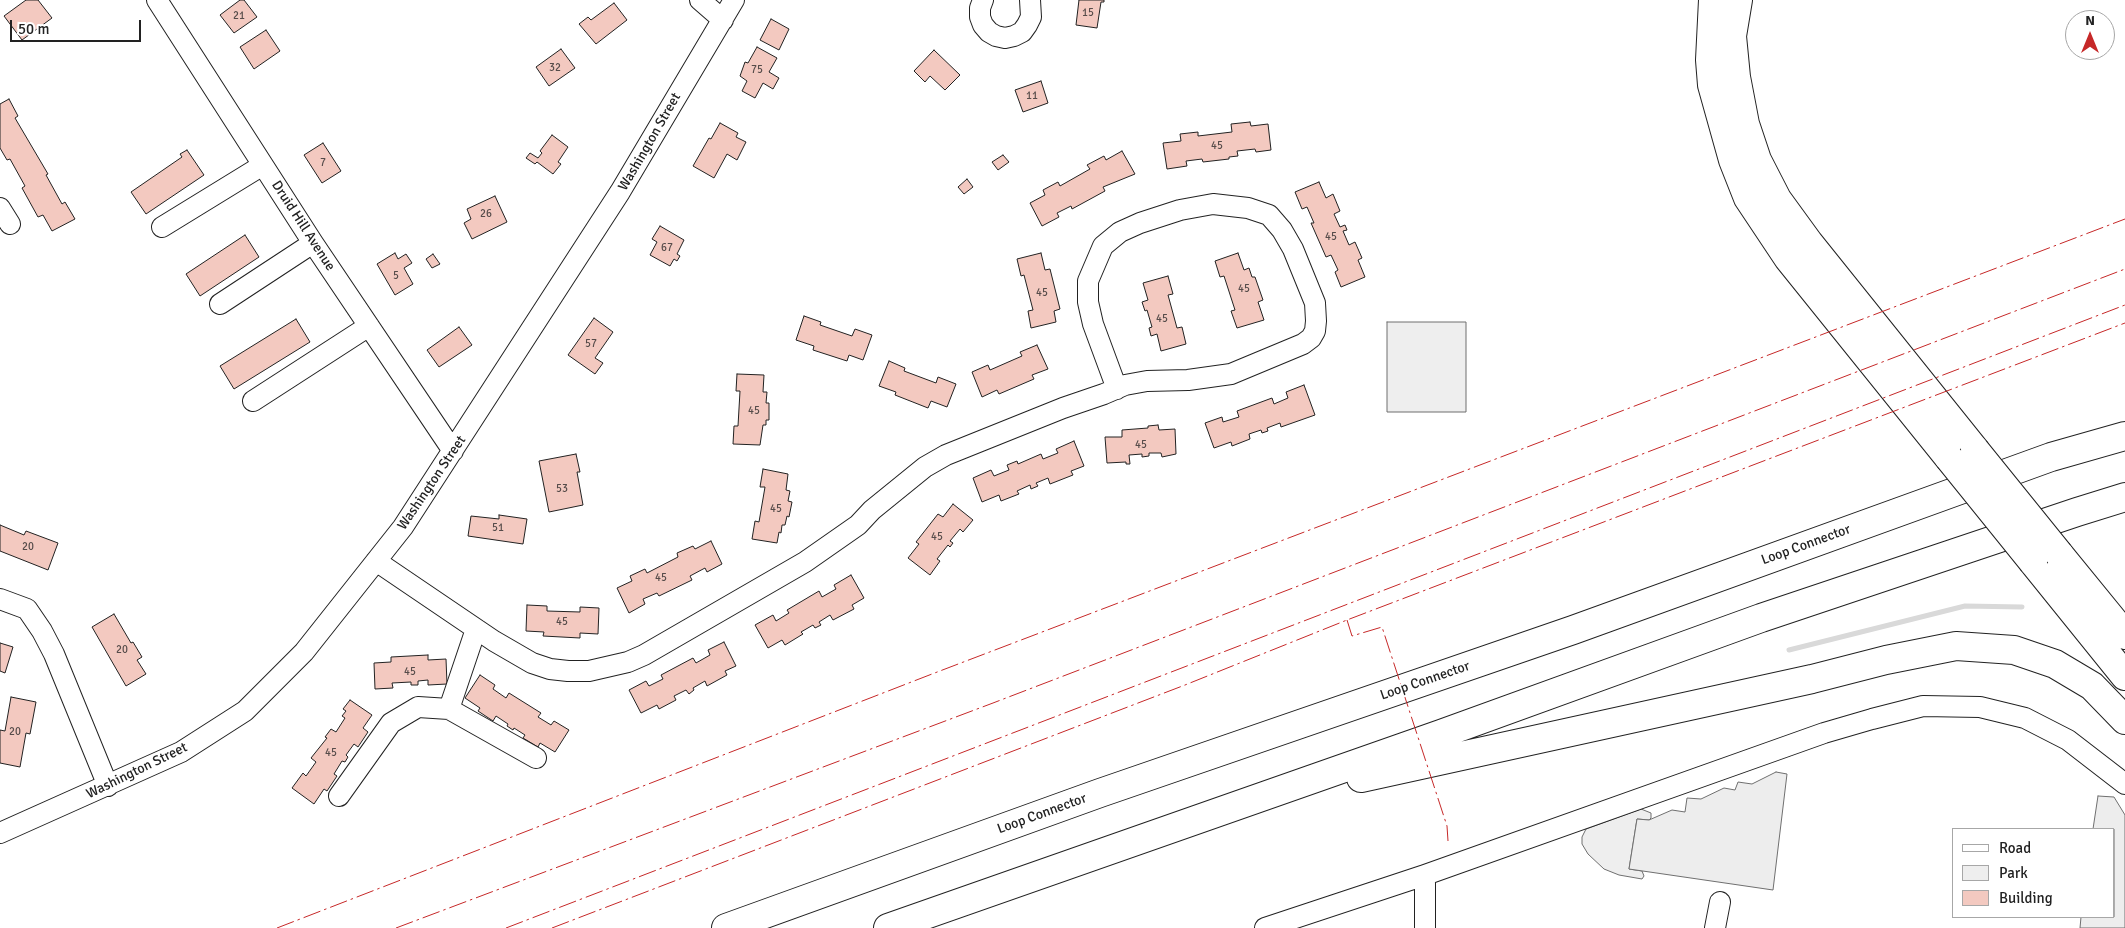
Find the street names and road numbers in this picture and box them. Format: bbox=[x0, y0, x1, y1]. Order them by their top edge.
street label: Washington Street bbox=[615, 90, 685, 194]
street label: Druid Hill Avenue bbox=[268, 178, 338, 274]
street label: Washington Street bbox=[394, 433, 470, 533]
street label: Loop Connector bbox=[1759, 521, 1853, 569]
street label: Loop Connector bbox=[1378, 658, 1472, 704]
street label: Washington Street bbox=[84, 739, 190, 803]
street label: Loop Connector bbox=[995, 790, 1089, 838]

